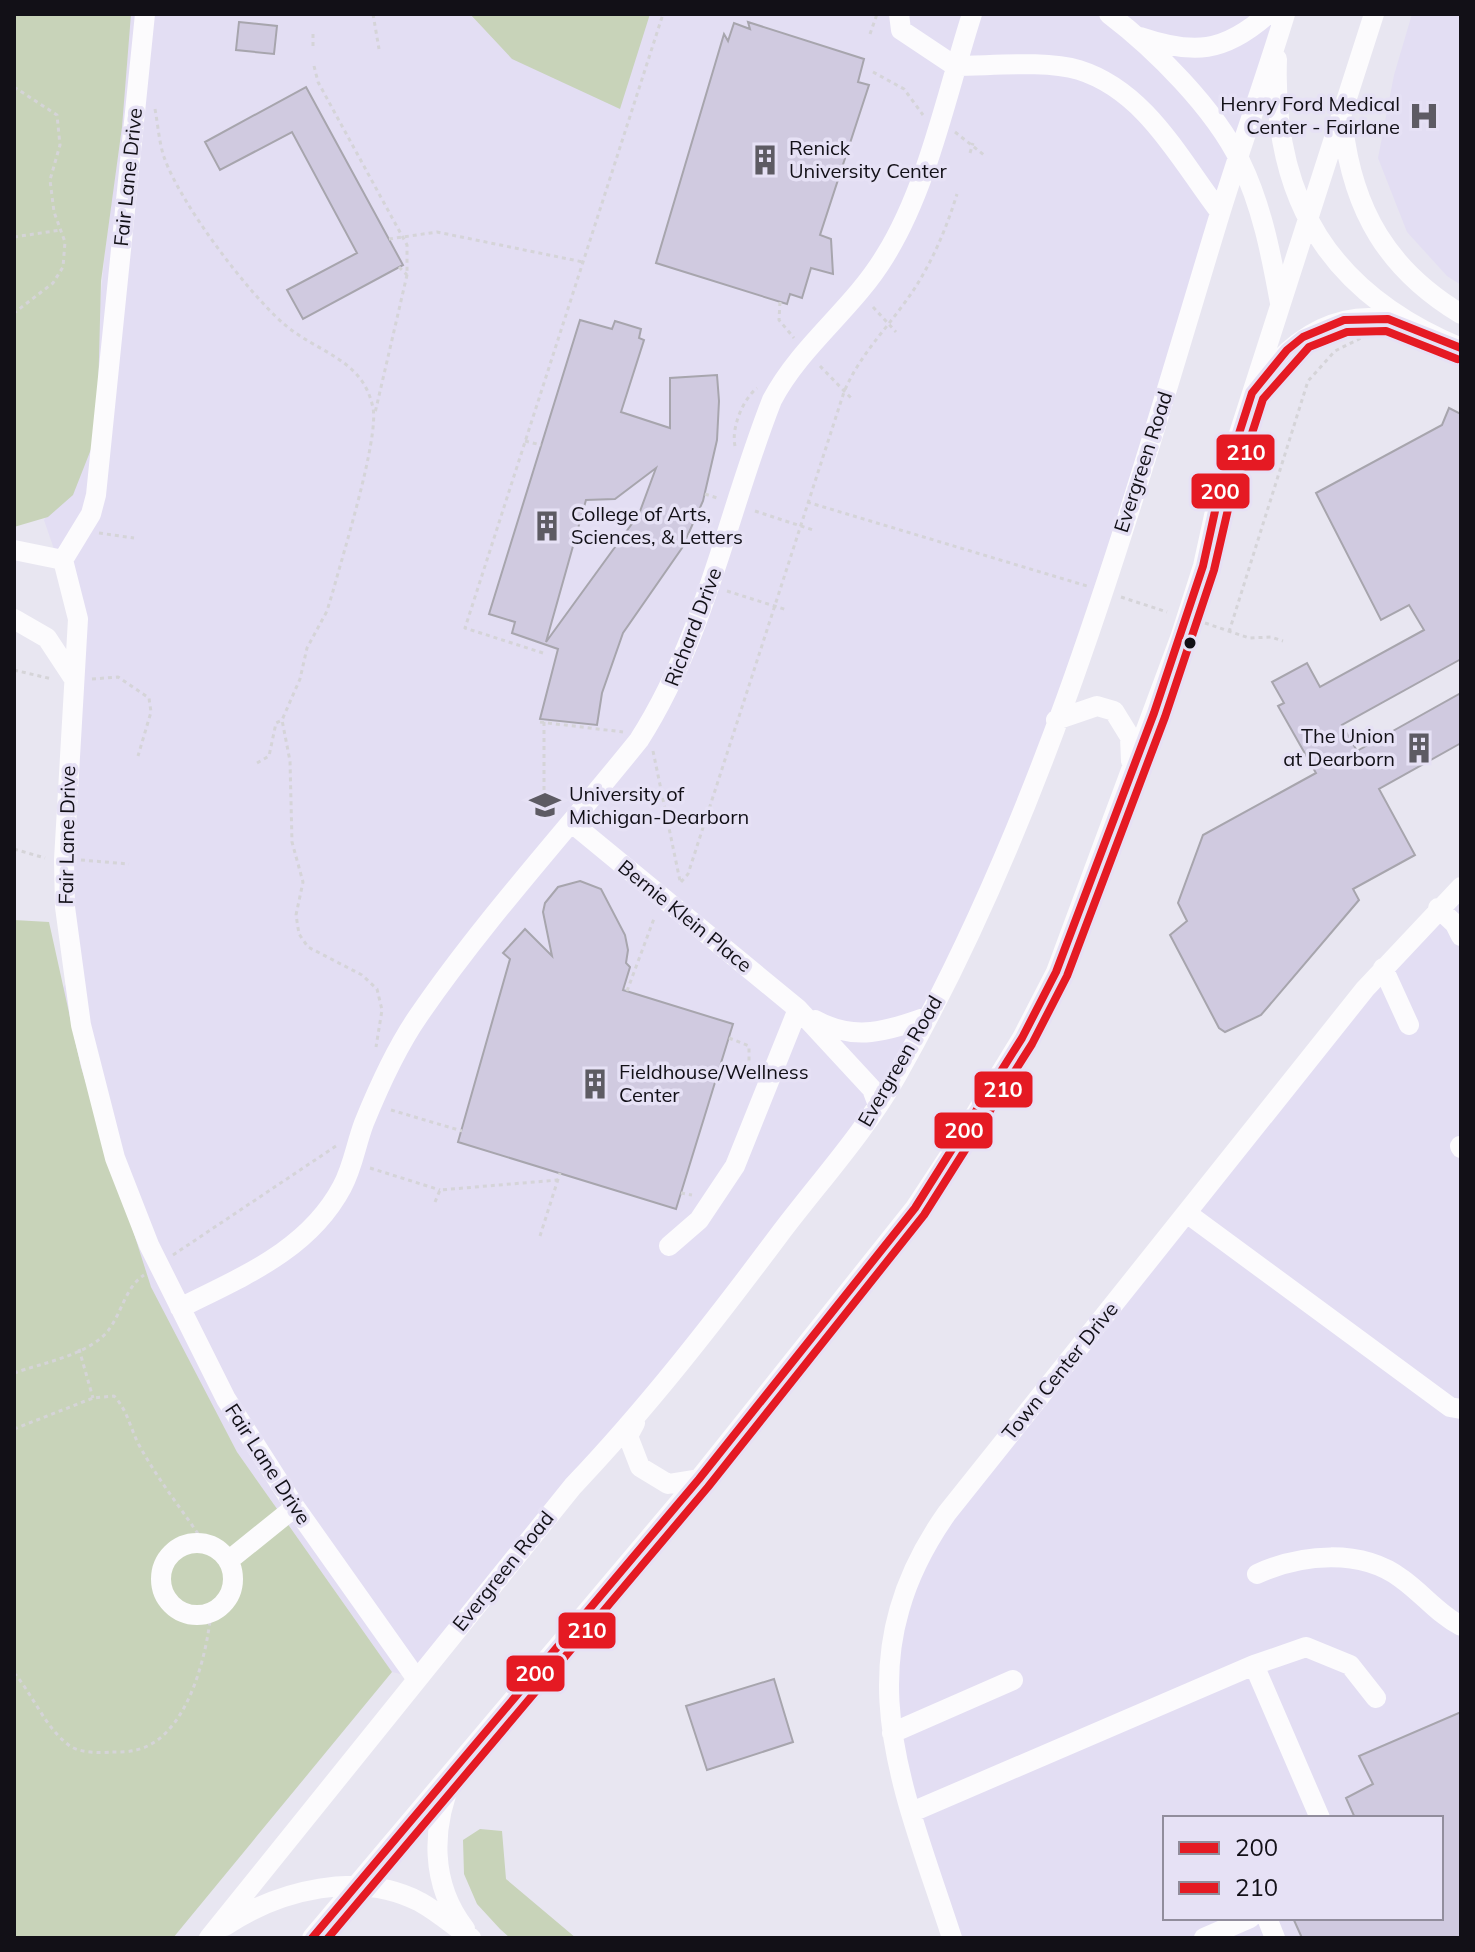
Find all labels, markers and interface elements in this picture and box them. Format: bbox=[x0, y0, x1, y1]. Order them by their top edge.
place label: Henry Ford Medical Center - Fairlane bbox=[1220, 91, 1400, 139]
hospital icon: Henry Ford Medical Center - Fairlane bbox=[1407, 99, 1441, 133]
street label: Fair Lane Drive bbox=[108, 106, 147, 247]
place label: Renick University Center bbox=[789, 135, 948, 183]
building icon: Renick University Center bbox=[748, 143, 782, 177]
street label: Evergreen Road bbox=[1108, 388, 1177, 536]
line badge: 210 bbox=[1215, 433, 1276, 472]
text: 210 bbox=[1226, 438, 1266, 466]
line badge: 200 bbox=[1190, 472, 1251, 510]
text: 200 bbox=[1200, 477, 1240, 505]
place label: College of Arts, Sciences, & Letters bbox=[571, 501, 743, 549]
building icon: College of Arts, Sciences, & Letters bbox=[530, 509, 564, 543]
street label: Richard Drive bbox=[658, 564, 727, 690]
unlabelled marker bbox=[1182, 635, 1198, 651]
place label: The Union at Dearborn bbox=[1283, 723, 1395, 771]
building icon: The Union at Dearborn bbox=[1402, 731, 1436, 765]
street label: Fair Lane Drive bbox=[53, 765, 80, 905]
place label: University of Michigan-Dearborn bbox=[569, 781, 749, 829]
school or university icon: University of Michigan-Dearborn bbox=[528, 788, 562, 822]
street label: Bernie Klein Place bbox=[613, 854, 757, 977]
street label: Evergreen Road bbox=[852, 991, 947, 1131]
place label: Fieldhouse/Wellness Center bbox=[619, 1059, 809, 1107]
building icon: Fieldhouse/Wellness Center bbox=[578, 1067, 612, 1101]
line badge: 210 bbox=[973, 1070, 1034, 1109]
text: 210 bbox=[983, 1075, 1023, 1103]
line badge: 200 bbox=[933, 1111, 994, 1150]
text: 200 bbox=[944, 1116, 984, 1144]
street label: Town Center Drive bbox=[996, 1297, 1123, 1445]
street label: Fair Lane Drive bbox=[220, 1399, 317, 1529]
street label: Evergreen Road bbox=[447, 1506, 559, 1636]
line badge: 210 bbox=[557, 1611, 617, 1650]
text: 210 bbox=[567, 1616, 607, 1644]
line badge: 200 bbox=[505, 1654, 566, 1693]
text: 200 bbox=[515, 1659, 555, 1687]
legend bbox=[1163, 1816, 1443, 1920]
text: 200 bbox=[1235, 1832, 1278, 1862]
text: 210 bbox=[1235, 1872, 1278, 1902]

